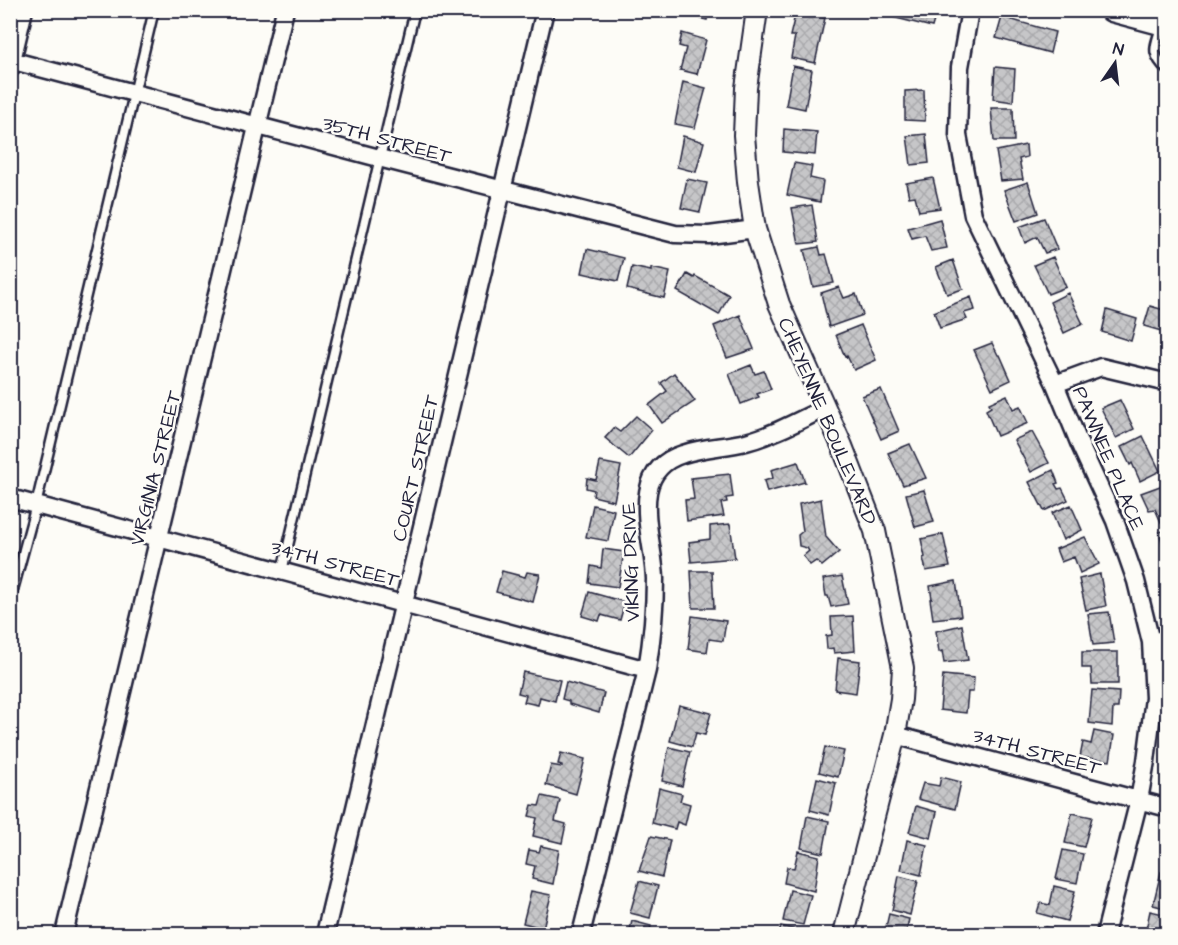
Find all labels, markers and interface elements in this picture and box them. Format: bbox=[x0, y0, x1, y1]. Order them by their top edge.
north arrow bbox=[1085, 33, 1145, 93]
text: N bbox=[1111, 38, 1126, 61]
street label: 35TH STREET bbox=[319, 109, 455, 171]
street label: CHEYENNE BOULEVARD bbox=[771, 313, 883, 529]
street label: PAWNEE PLACE bbox=[1065, 382, 1151, 535]
street label: VIRGINIA STREET bbox=[123, 387, 189, 549]
street label: COURT STREET bbox=[386, 392, 447, 544]
street label: VIKING DRIVE bbox=[615, 501, 647, 622]
street label: 34TH STREET bbox=[267, 533, 403, 595]
street label: 34TH STREET bbox=[969, 721, 1105, 783]

